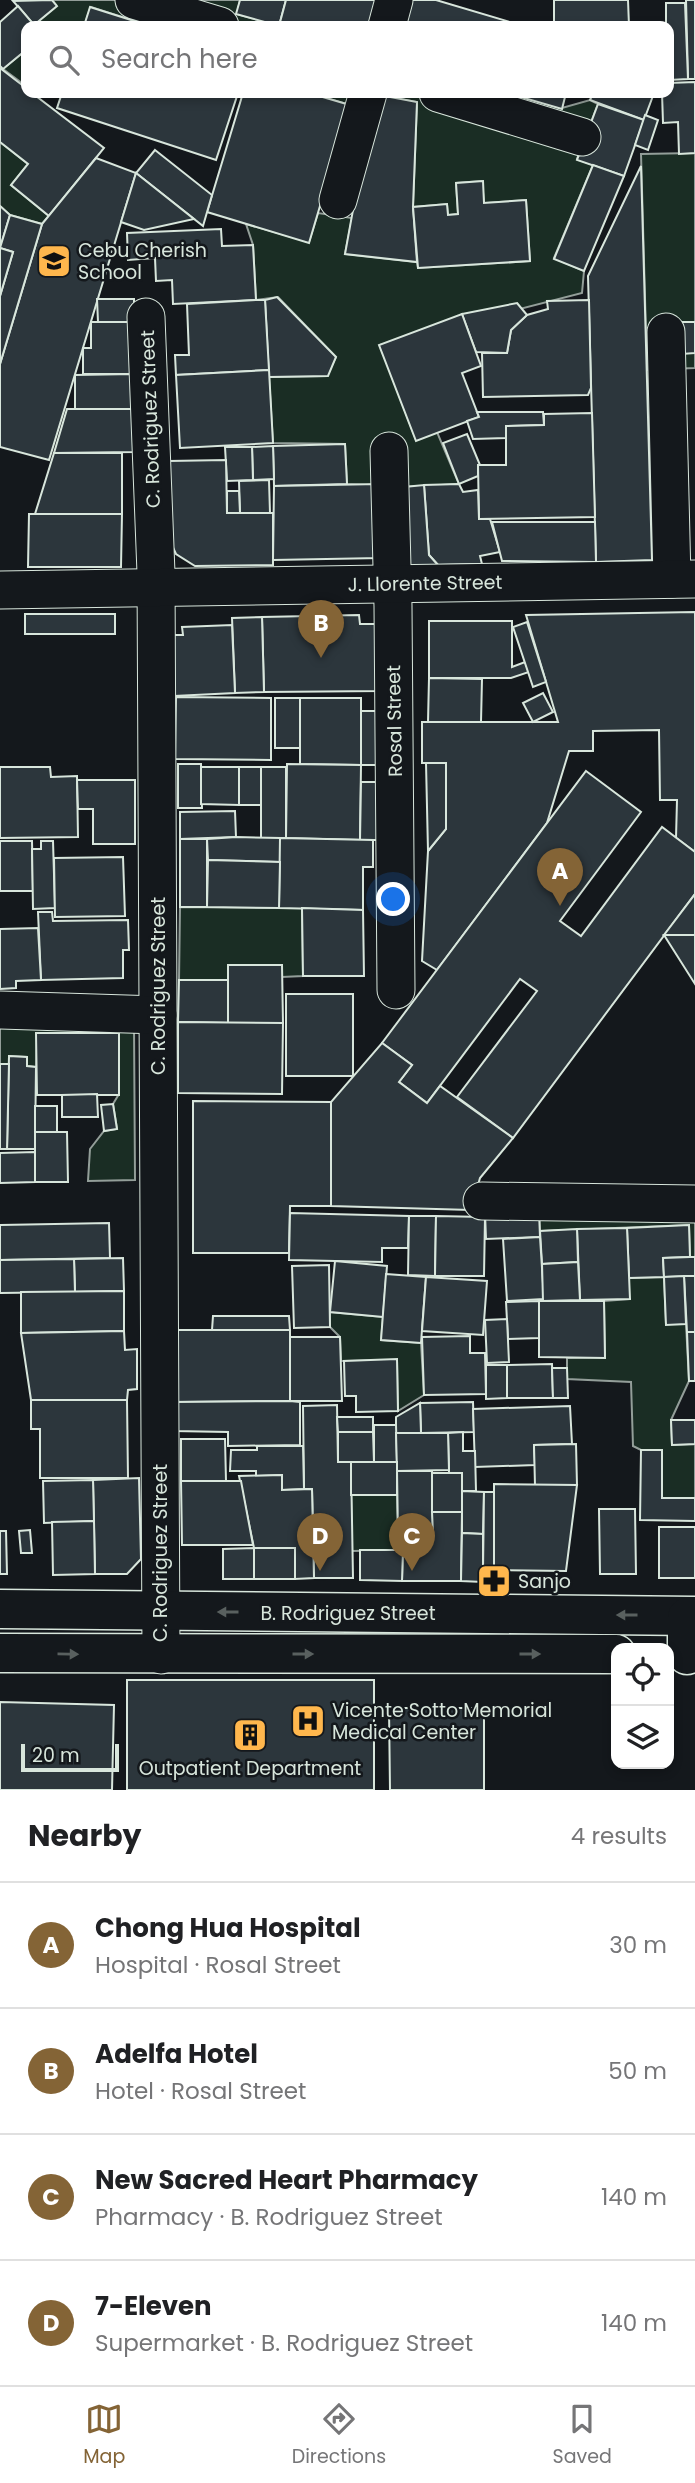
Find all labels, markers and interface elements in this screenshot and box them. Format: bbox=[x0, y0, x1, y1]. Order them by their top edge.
search box bbox=[21, 21, 674, 98]
icon: search bbox=[45, 41, 83, 79]
text: Search here bbox=[101, 41, 258, 77]
place label: Cebu Cherish School bbox=[78, 237, 207, 286]
school or university icon: Cebu Cherish School bbox=[35, 242, 73, 280]
street label: C. Rodriguez Street bbox=[134, 329, 167, 508]
street label: J. Llorente Street bbox=[347, 569, 503, 598]
pin: B bbox=[298, 600, 344, 658]
street label: Rosal Street bbox=[380, 665, 409, 777]
pin: A bbox=[537, 848, 583, 906]
your location bbox=[376, 882, 410, 916]
street label: C. Rodriguez Street bbox=[145, 897, 172, 1075]
street label: C. Rodriguez Street bbox=[147, 1464, 174, 1642]
pin: D bbox=[297, 1513, 343, 1571]
pin: C bbox=[389, 1513, 435, 1571]
pharmacy icon: Sanjo bbox=[475, 1562, 513, 1600]
place label: Sanjo bbox=[518, 1568, 571, 1595]
street label: B. Rodriguez Street bbox=[260, 1600, 436, 1627]
one-way arrow bbox=[217, 1606, 239, 1618]
one-way arrow bbox=[616, 1609, 638, 1621]
map controls bbox=[611, 1643, 674, 1769]
button: locate bbox=[611, 1643, 674, 1706]
one-way arrow bbox=[57, 1648, 79, 1660]
one-way arrow bbox=[292, 1648, 314, 1660]
one-way arrow bbox=[519, 1648, 541, 1660]
place label: Vicente Sotto Memorial Medical Center bbox=[332, 1697, 552, 1746]
hospital icon: Vicente Sotto Memorial Medical Center bbox=[289, 1702, 327, 1740]
button: layers bbox=[611, 1706, 674, 1769]
building icon: Outpatient Department bbox=[231, 1716, 269, 1754]
scale bar bbox=[21, 1741, 119, 1773]
text: 20 m bbox=[32, 1742, 80, 1769]
place label: Outpatient Department bbox=[139, 1755, 361, 1782]
text: Nearby bbox=[28, 1814, 142, 1857]
text: 4 results bbox=[571, 1820, 667, 1852]
text: Chong Hua Hospital bbox=[95, 1910, 361, 1946]
text: A bbox=[43, 1929, 59, 1961]
text: 30 m bbox=[609, 1929, 667, 1961]
text: Hospital · Rosal Street bbox=[95, 1949, 341, 1981]
text: Adelfa Hotel bbox=[95, 2036, 258, 2072]
text: B bbox=[43, 2055, 59, 2087]
text: 50 m bbox=[608, 2055, 667, 2087]
text: Hotel · Rosal Street bbox=[95, 2075, 307, 2107]
text: New Sacred Heart Pharmacy bbox=[95, 2162, 478, 2198]
text: C bbox=[42, 2181, 60, 2213]
text: 140 m bbox=[601, 2181, 667, 2213]
text: Pharmacy · B. Rodriguez Street bbox=[95, 2201, 443, 2233]
text: 7-Eleven bbox=[95, 2288, 212, 2324]
text: D bbox=[43, 2307, 59, 2339]
text: 140 m bbox=[601, 2307, 667, 2339]
text: Supermarket · B. Rodriguez Street bbox=[95, 2327, 473, 2359]
tab: Map bbox=[83, 2400, 125, 2471]
tab: Directions bbox=[292, 2400, 386, 2471]
tab: Saved bbox=[553, 2400, 612, 2471]

